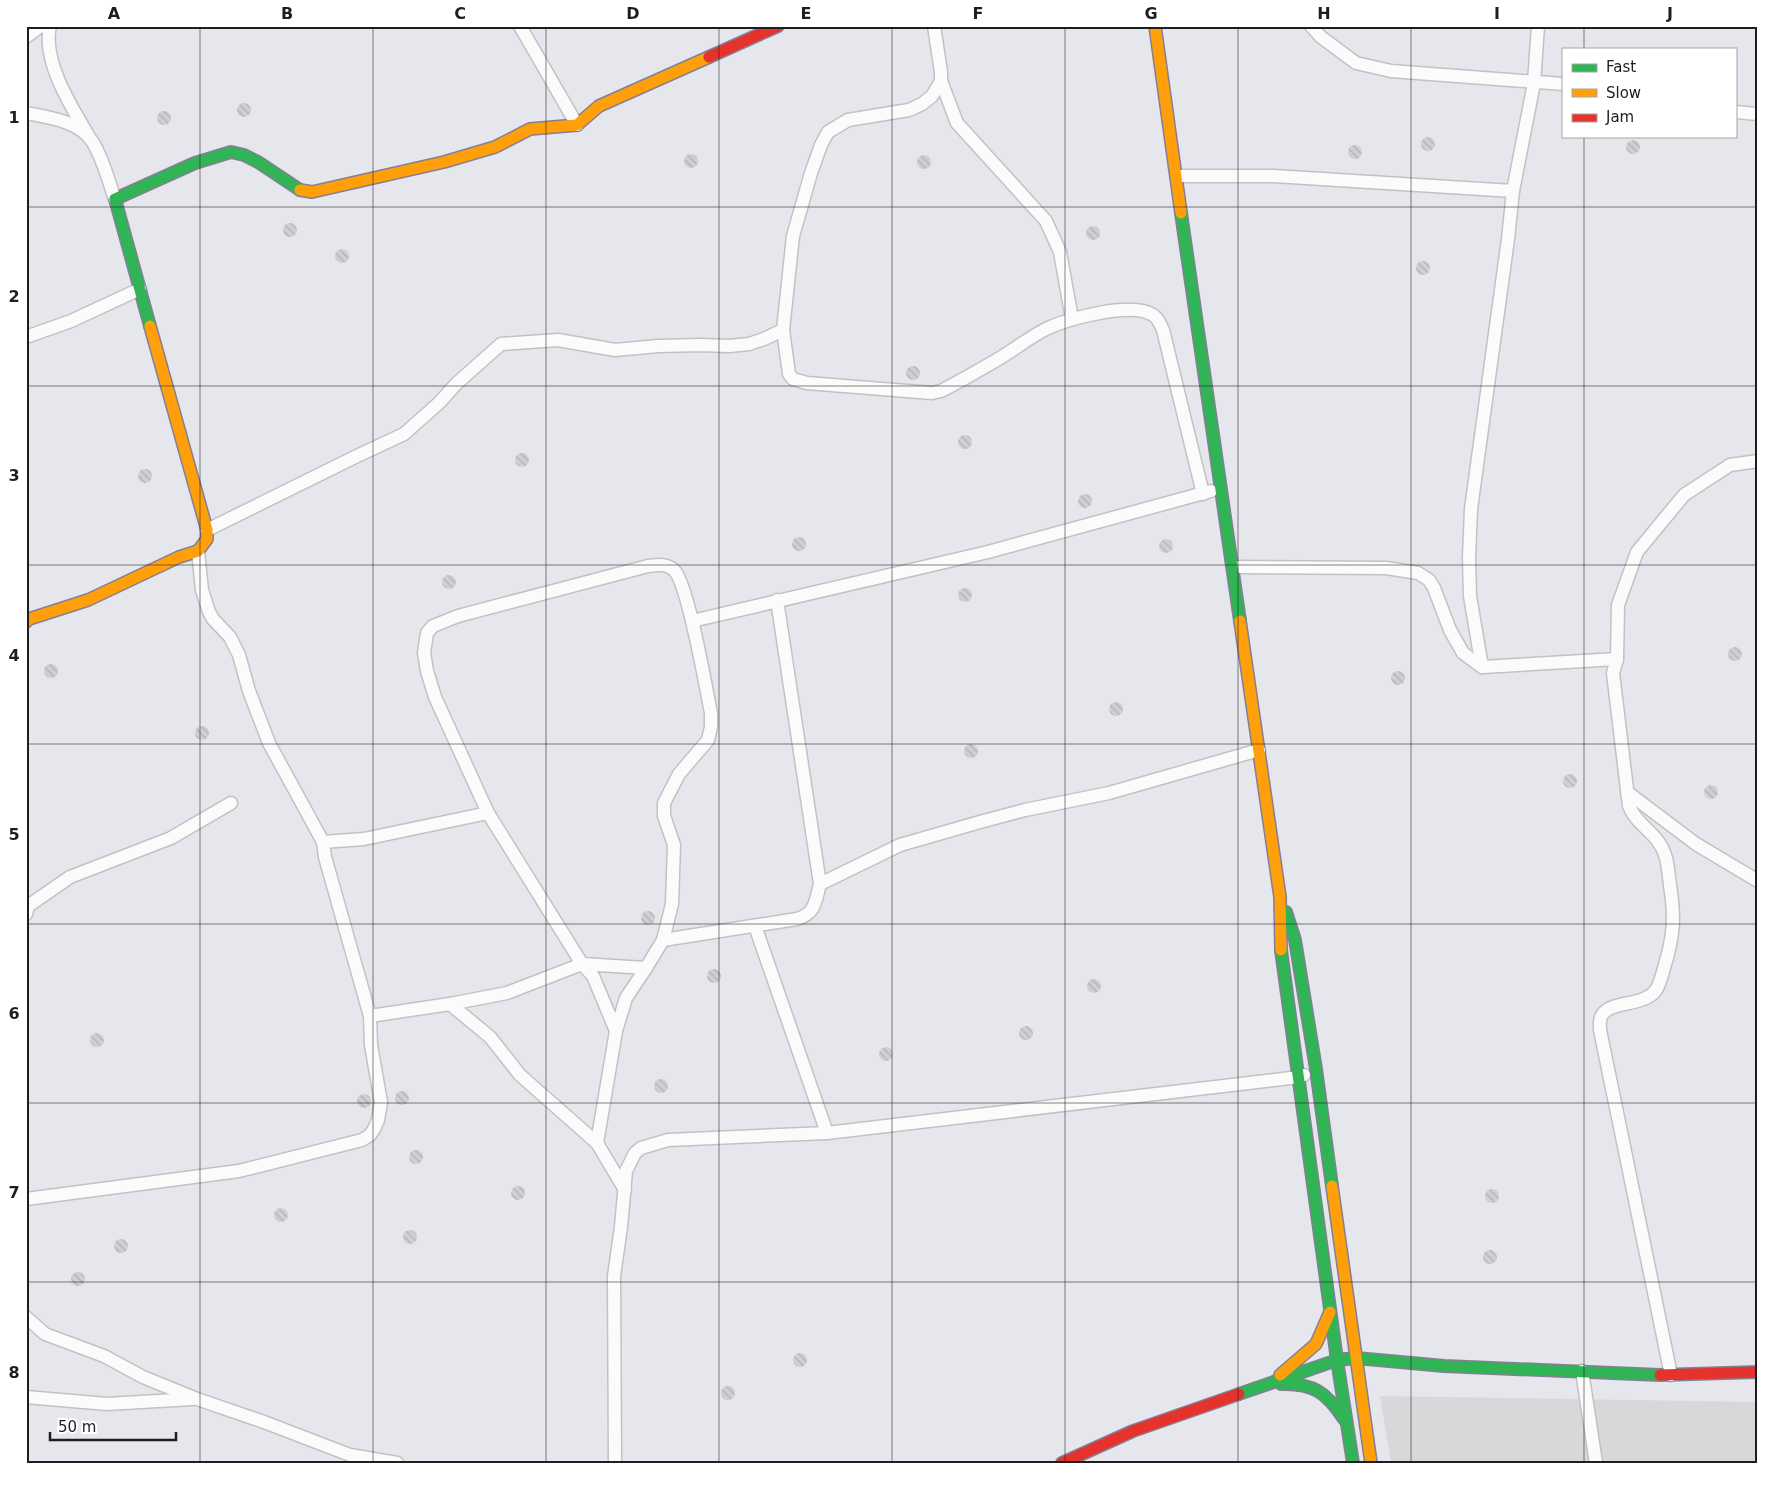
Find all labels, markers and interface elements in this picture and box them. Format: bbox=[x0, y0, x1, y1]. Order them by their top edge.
text: A bbox=[108, 4, 121, 23]
text: B bbox=[281, 4, 293, 23]
text: C bbox=[454, 4, 466, 23]
text: D bbox=[626, 4, 640, 23]
text: E bbox=[801, 4, 811, 23]
text: F bbox=[973, 4, 983, 23]
text: G bbox=[1144, 4, 1158, 23]
text: H bbox=[1317, 4, 1331, 23]
text: I bbox=[1494, 4, 1500, 23]
text: J bbox=[1666, 4, 1673, 23]
legend bbox=[1562, 48, 1736, 138]
text: Fast bbox=[1606, 58, 1636, 76]
text: Slow bbox=[1606, 84, 1641, 102]
text: 1 bbox=[8, 108, 20, 127]
text: Jam bbox=[1605, 108, 1634, 126]
text: 2 bbox=[8, 287, 20, 306]
text: 3 bbox=[8, 466, 20, 485]
text: 4 bbox=[8, 646, 20, 665]
text: 5 bbox=[8, 825, 20, 844]
text: 6 bbox=[8, 1004, 20, 1023]
text: 7 bbox=[8, 1183, 20, 1202]
text: 8 bbox=[8, 1363, 20, 1382]
scale bar bbox=[50, 1409, 176, 1441]
text: 50 m bbox=[58, 1418, 96, 1436]

